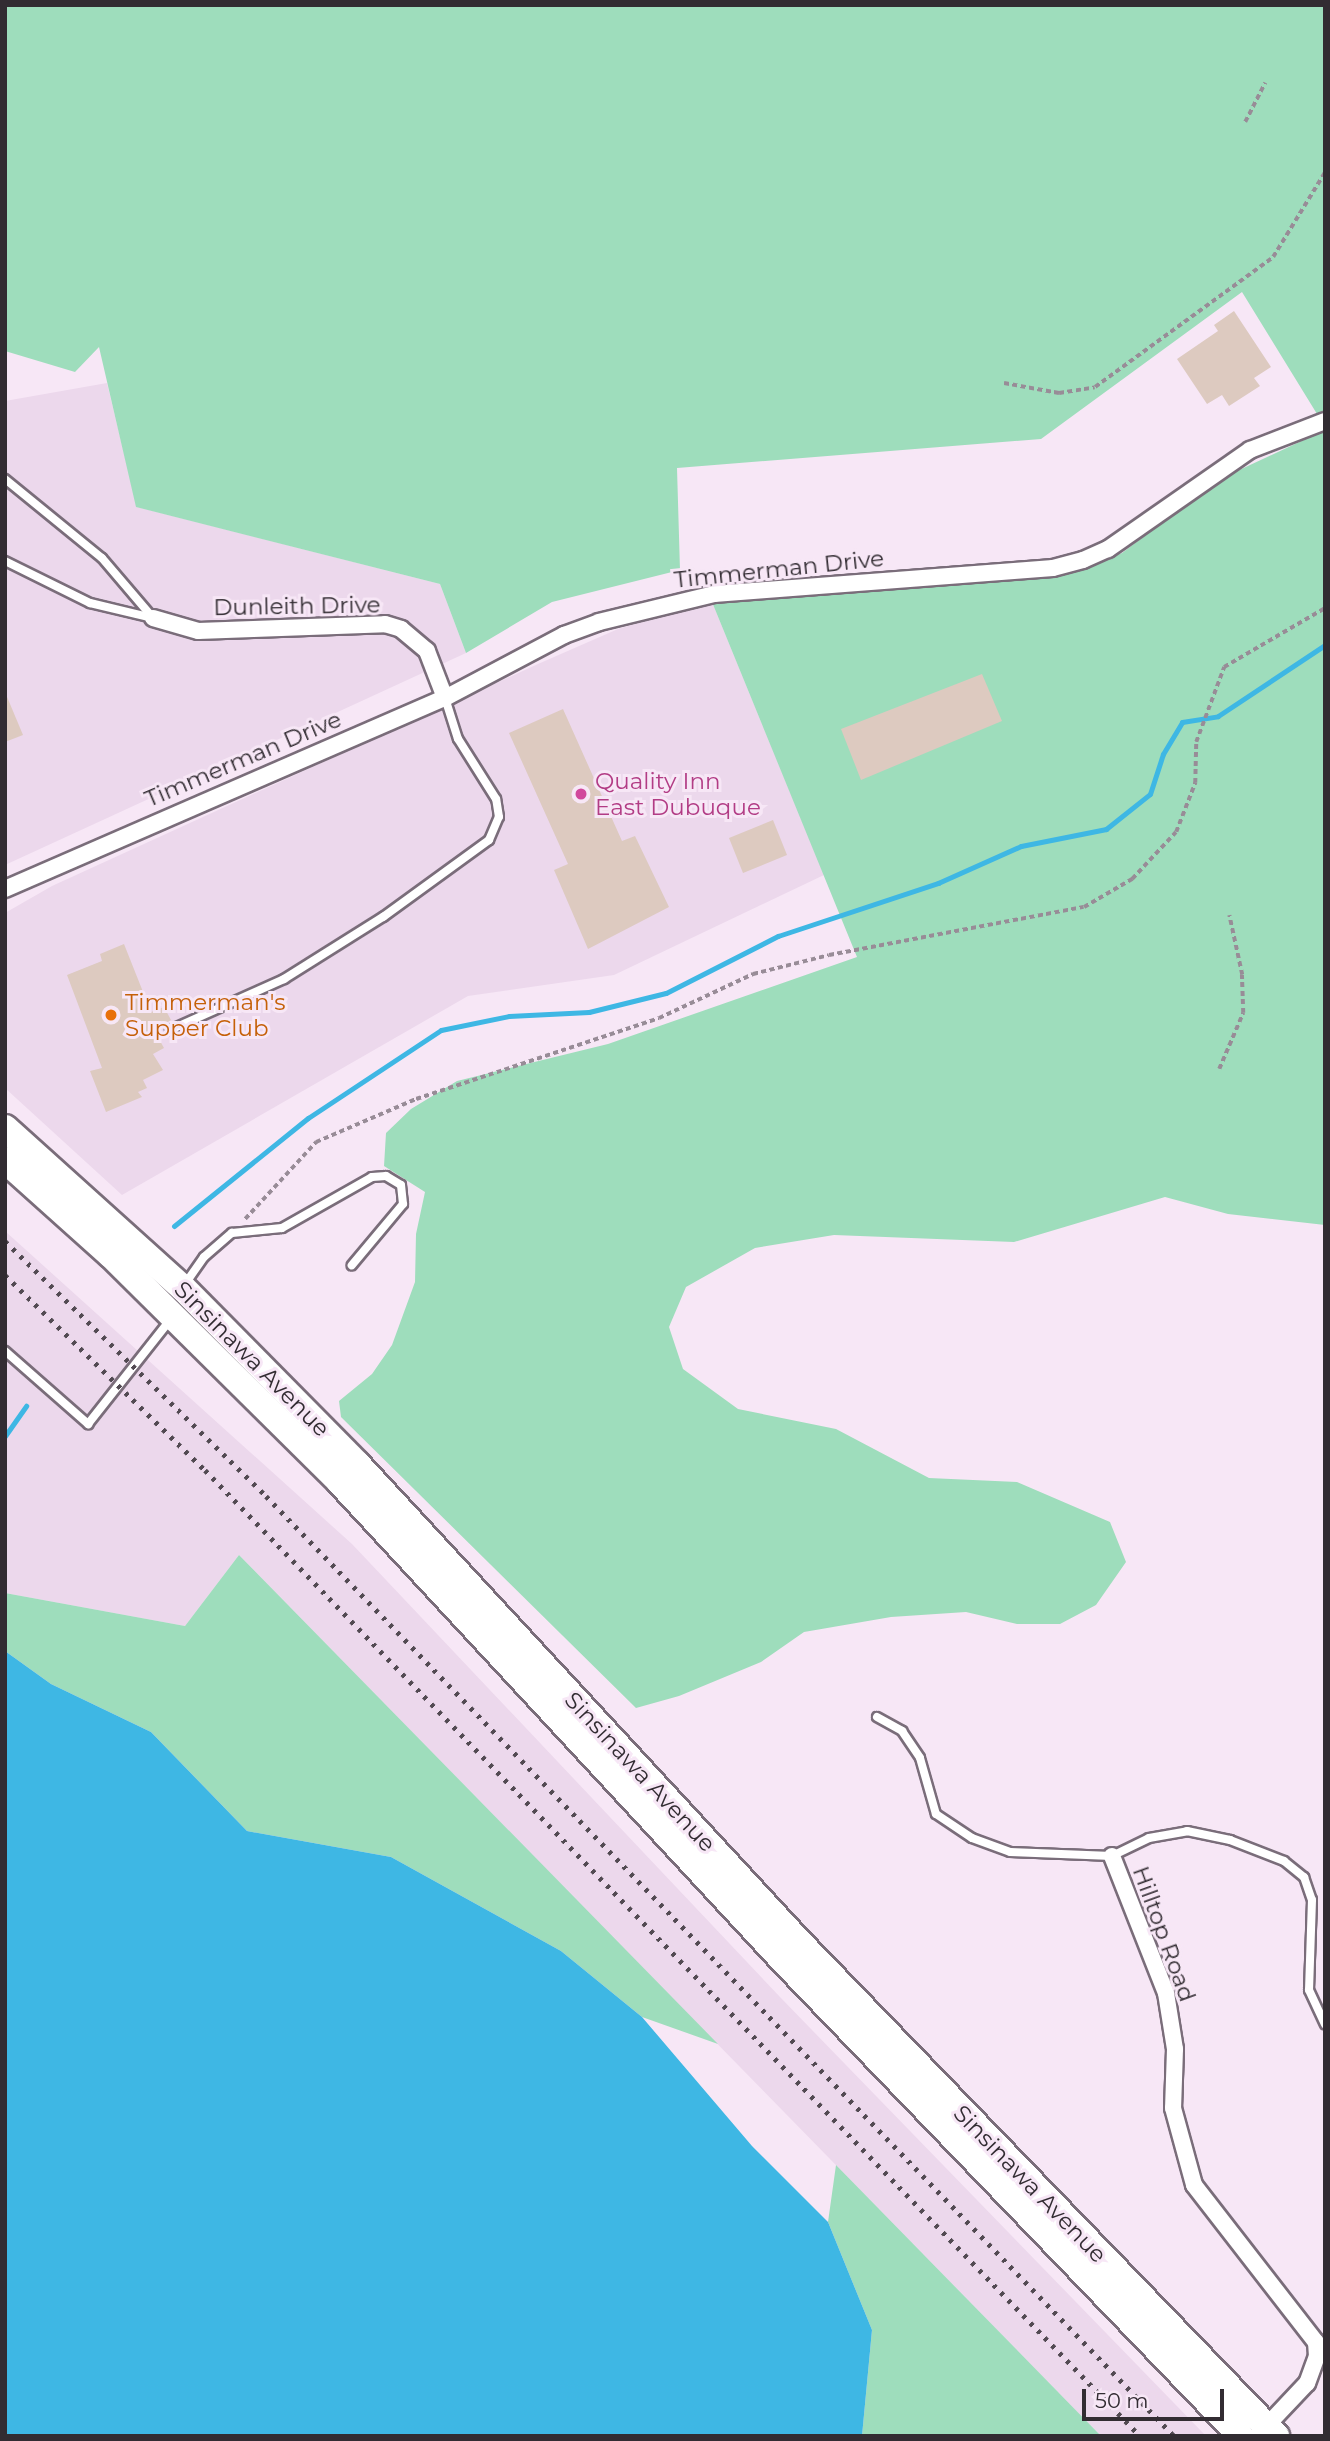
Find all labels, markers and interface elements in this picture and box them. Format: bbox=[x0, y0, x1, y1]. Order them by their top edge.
street label: Timmerman Drive bbox=[673, 544, 885, 594]
street label: Dunleith Drive bbox=[213, 591, 381, 621]
street label: Timmerman Drive bbox=[141, 705, 345, 813]
place label: Quality Inn East Dubuque bbox=[595, 767, 761, 821]
marker: Quality Inn East Dubuque bbox=[573, 786, 589, 802]
place label: Timmerman's Supper Club bbox=[125, 988, 286, 1042]
marker: Timmerman's Supper Club bbox=[103, 1007, 119, 1023]
street label: Sinsinawa Avenue bbox=[169, 1276, 335, 1442]
street label: Sinsinawa Avenue bbox=[559, 1686, 721, 1858]
street label: Hilltop Road bbox=[1127, 1862, 1201, 2006]
street label: Sinsinawa Avenue bbox=[948, 2099, 1112, 2269]
scale bar bbox=[1085, 2374, 1227, 2418]
text: 50 m bbox=[1095, 2388, 1149, 2413]

